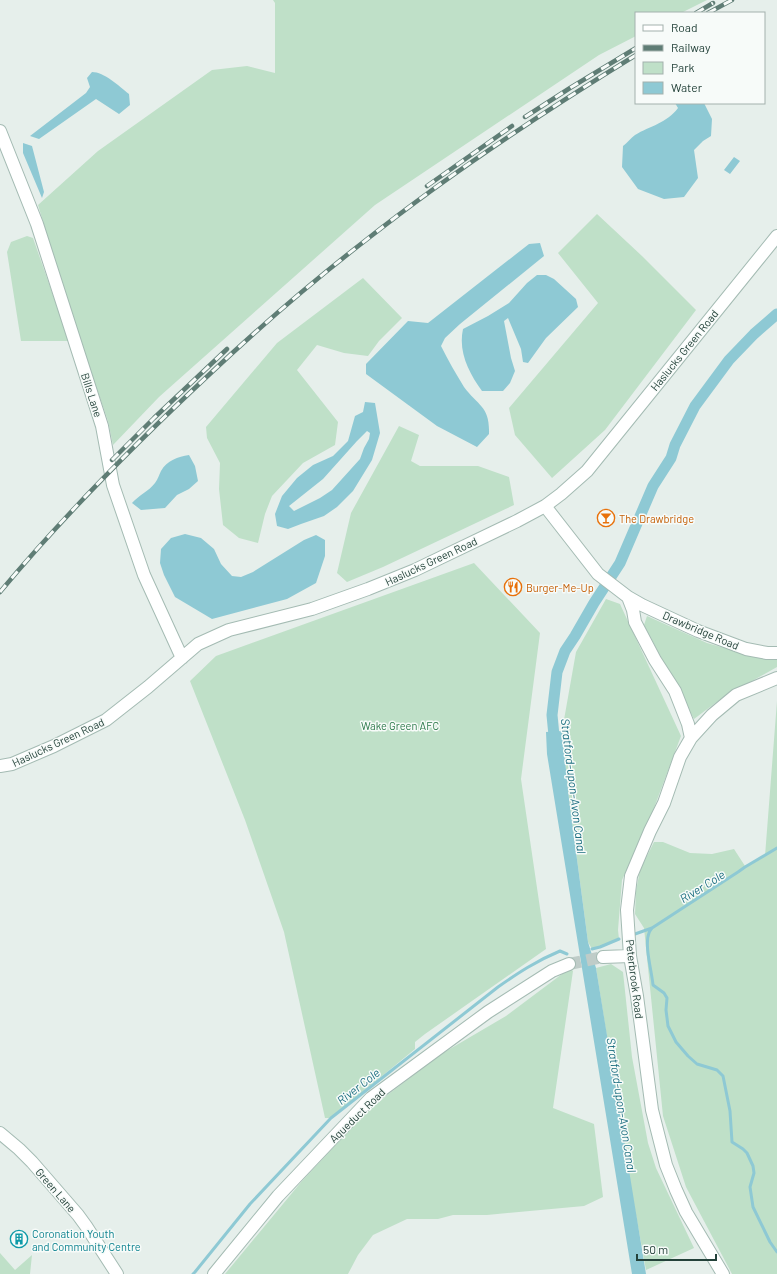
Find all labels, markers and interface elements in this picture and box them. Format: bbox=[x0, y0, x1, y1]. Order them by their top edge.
legend bbox=[635, 12, 765, 104]
text: Road bbox=[671, 20, 698, 34]
text: Railway bbox=[671, 40, 711, 54]
text: Park bbox=[671, 60, 695, 74]
text: Water bbox=[671, 80, 703, 94]
street label: Haslucks Green Road bbox=[647, 307, 721, 393]
street label: Bills Lane bbox=[79, 371, 105, 419]
bar icon: The Drawbridge bbox=[596, 508, 616, 528]
place label: The Drawbridge bbox=[619, 512, 694, 525]
street label: Haslucks Green Road bbox=[383, 534, 479, 588]
restaurant icon: Burger-Me-Up bbox=[503, 577, 523, 597]
place label: Burger-Me-Up bbox=[526, 581, 594, 594]
street label: Drawbridge Road bbox=[661, 608, 741, 652]
street label: Haslucks Green Road bbox=[10, 715, 106, 769]
water label: Stratford-upon-Avon Canal bbox=[559, 718, 589, 855]
park label: Wake Green AFC bbox=[361, 719, 439, 732]
water label: River Cole bbox=[677, 867, 727, 905]
street label: Peterbrook Road bbox=[624, 939, 646, 1019]
water label: Stratford-upon-Avon Canal bbox=[604, 1037, 640, 1174]
water label: River Cole bbox=[334, 1065, 382, 1107]
street label: Aqueduct Road bbox=[326, 1085, 388, 1145]
street label: Green Lane bbox=[33, 1165, 79, 1215]
place label: Coronation Youth and Community Centre bbox=[32, 1227, 141, 1253]
building icon: Coronation Youth and Community Centre bbox=[9, 1229, 29, 1249]
scale bar bbox=[637, 1236, 716, 1262]
text: 50 m bbox=[643, 1242, 668, 1256]

